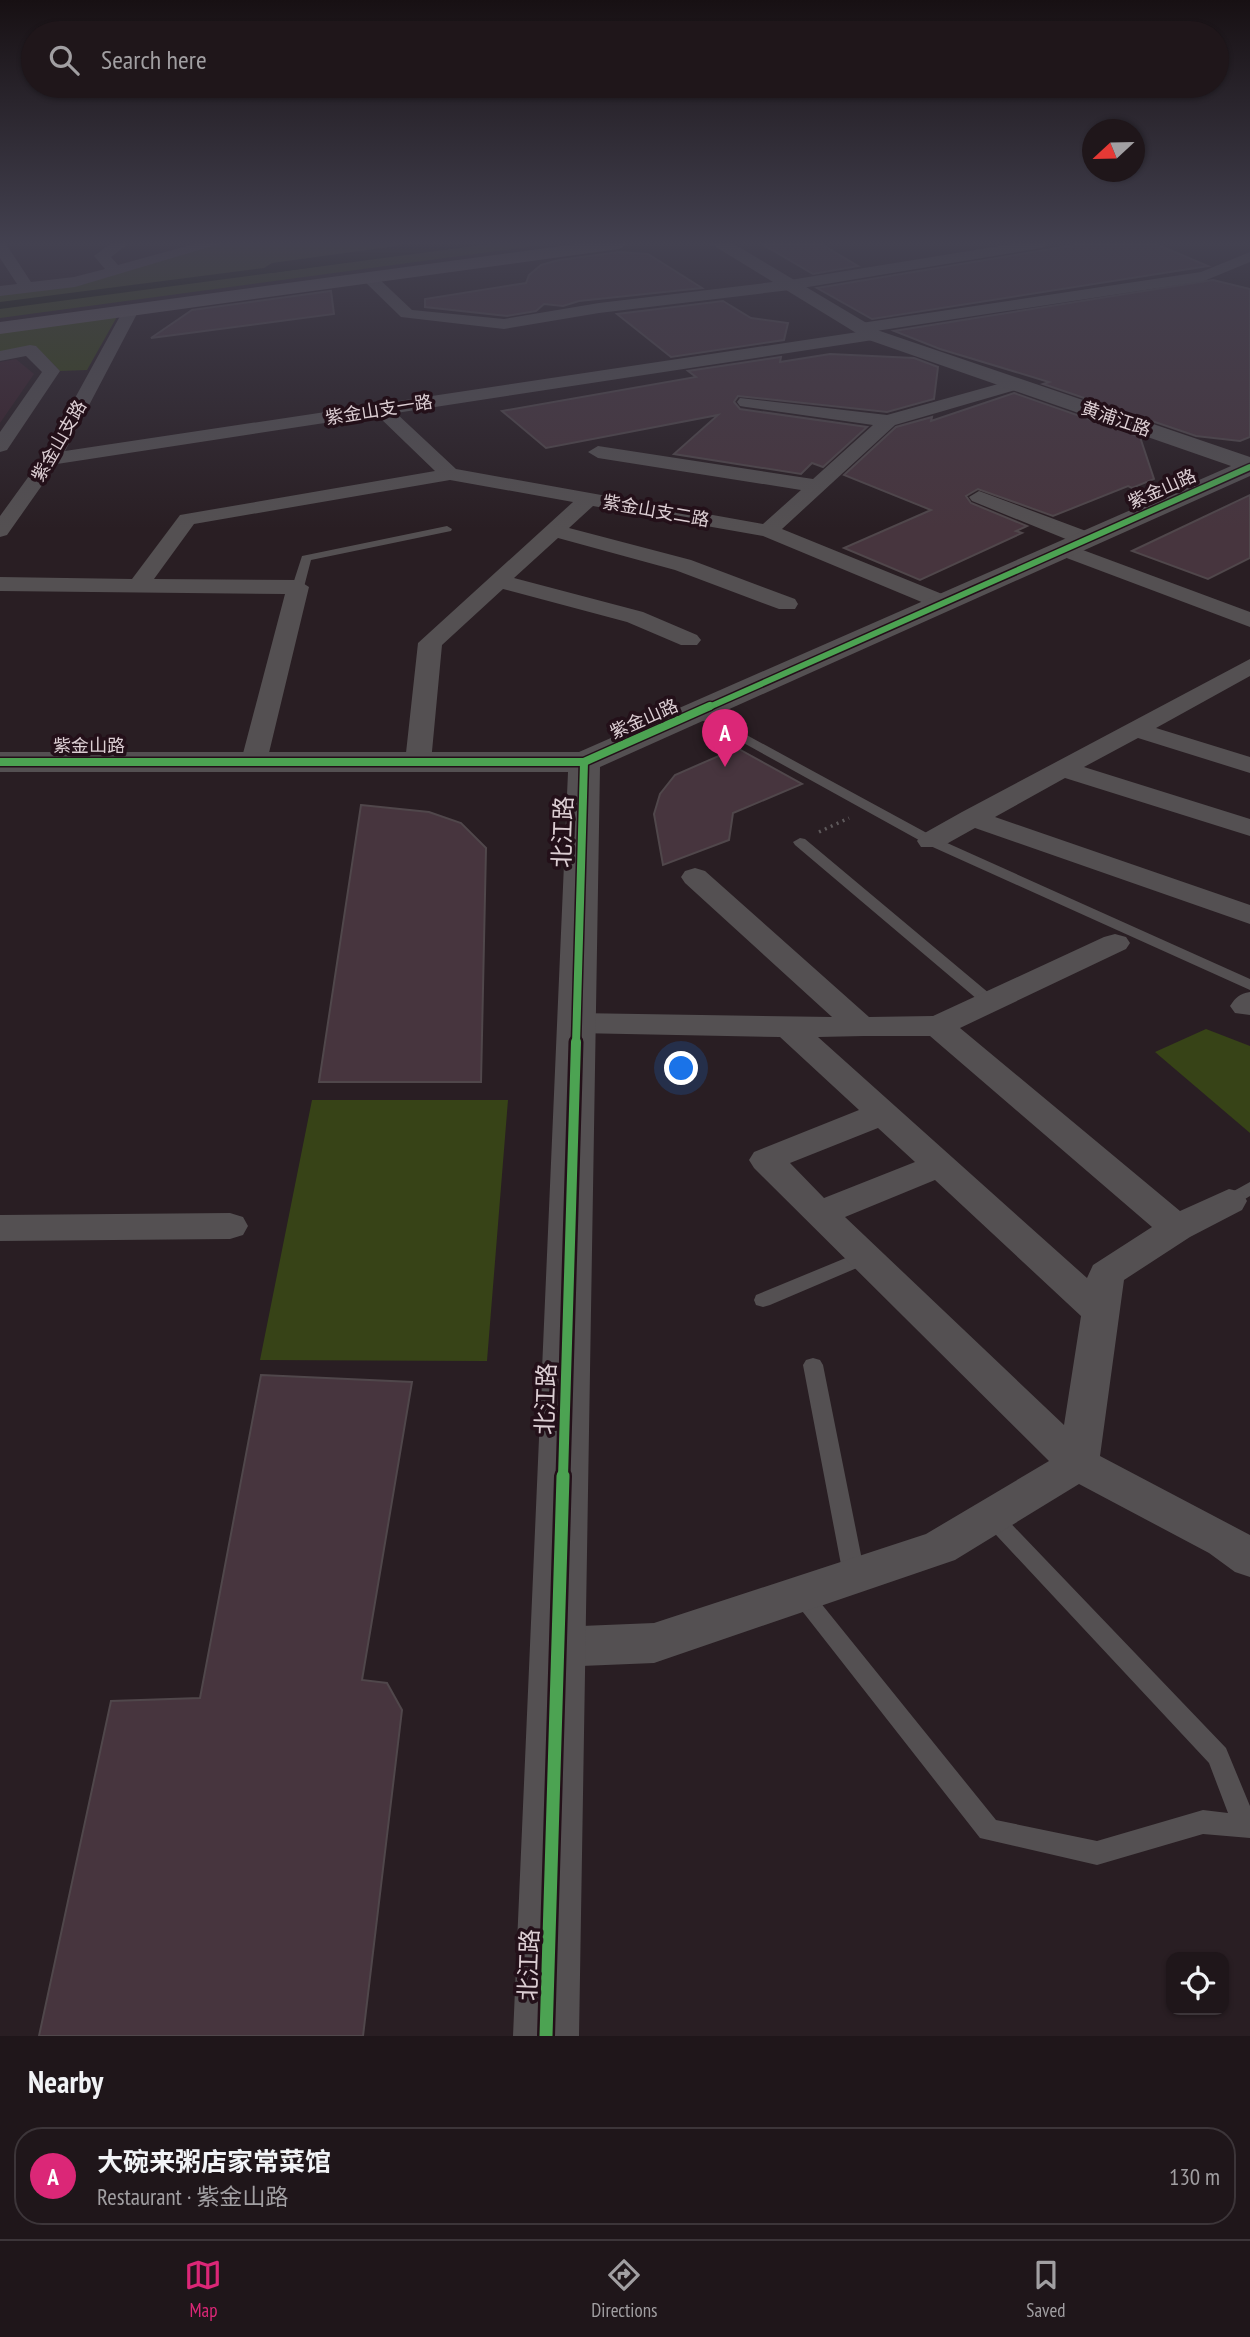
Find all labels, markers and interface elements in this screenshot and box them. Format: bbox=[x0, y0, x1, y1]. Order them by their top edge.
search box bbox=[21, 21, 1229, 98]
icon: search bbox=[45, 41, 83, 79]
text: Search here bbox=[101, 43, 207, 76]
north arrow bbox=[1082, 119, 1145, 182]
street label: 紫金山支一路 bbox=[324, 390, 434, 429]
street label: 紫金山支路 bbox=[26, 396, 91, 485]
street label: 黄浦江路 bbox=[1078, 396, 1154, 441]
street label: 紫金山路 bbox=[1124, 463, 1199, 514]
street label: 紫金山支二路 bbox=[601, 490, 711, 531]
street label: 紫金山路 bbox=[606, 693, 681, 744]
pin: A bbox=[702, 709, 748, 767]
street label: 紫金山路 bbox=[53, 734, 125, 757]
street label: 北江路 bbox=[546, 795, 579, 869]
your location bbox=[664, 1051, 698, 1085]
street label: 北江路 bbox=[529, 1362, 562, 1436]
street label: 北江路 bbox=[512, 1928, 545, 2002]
map controls bbox=[1166, 1952, 1229, 2015]
button: locate bbox=[1166, 1952, 1229, 2015]
text: Nearby bbox=[28, 2062, 103, 2101]
text: 大碗来粥店家常菜馆 bbox=[97, 2145, 331, 2178]
text: A bbox=[47, 2162, 59, 2191]
text: 130 m bbox=[1169, 2162, 1220, 2191]
text: Restaurant · 紫金山路 bbox=[97, 2182, 289, 2211]
tab: Map bbox=[184, 2256, 222, 2322]
tab: Directions bbox=[591, 2256, 657, 2322]
tab: Saved bbox=[1026, 2256, 1066, 2322]

